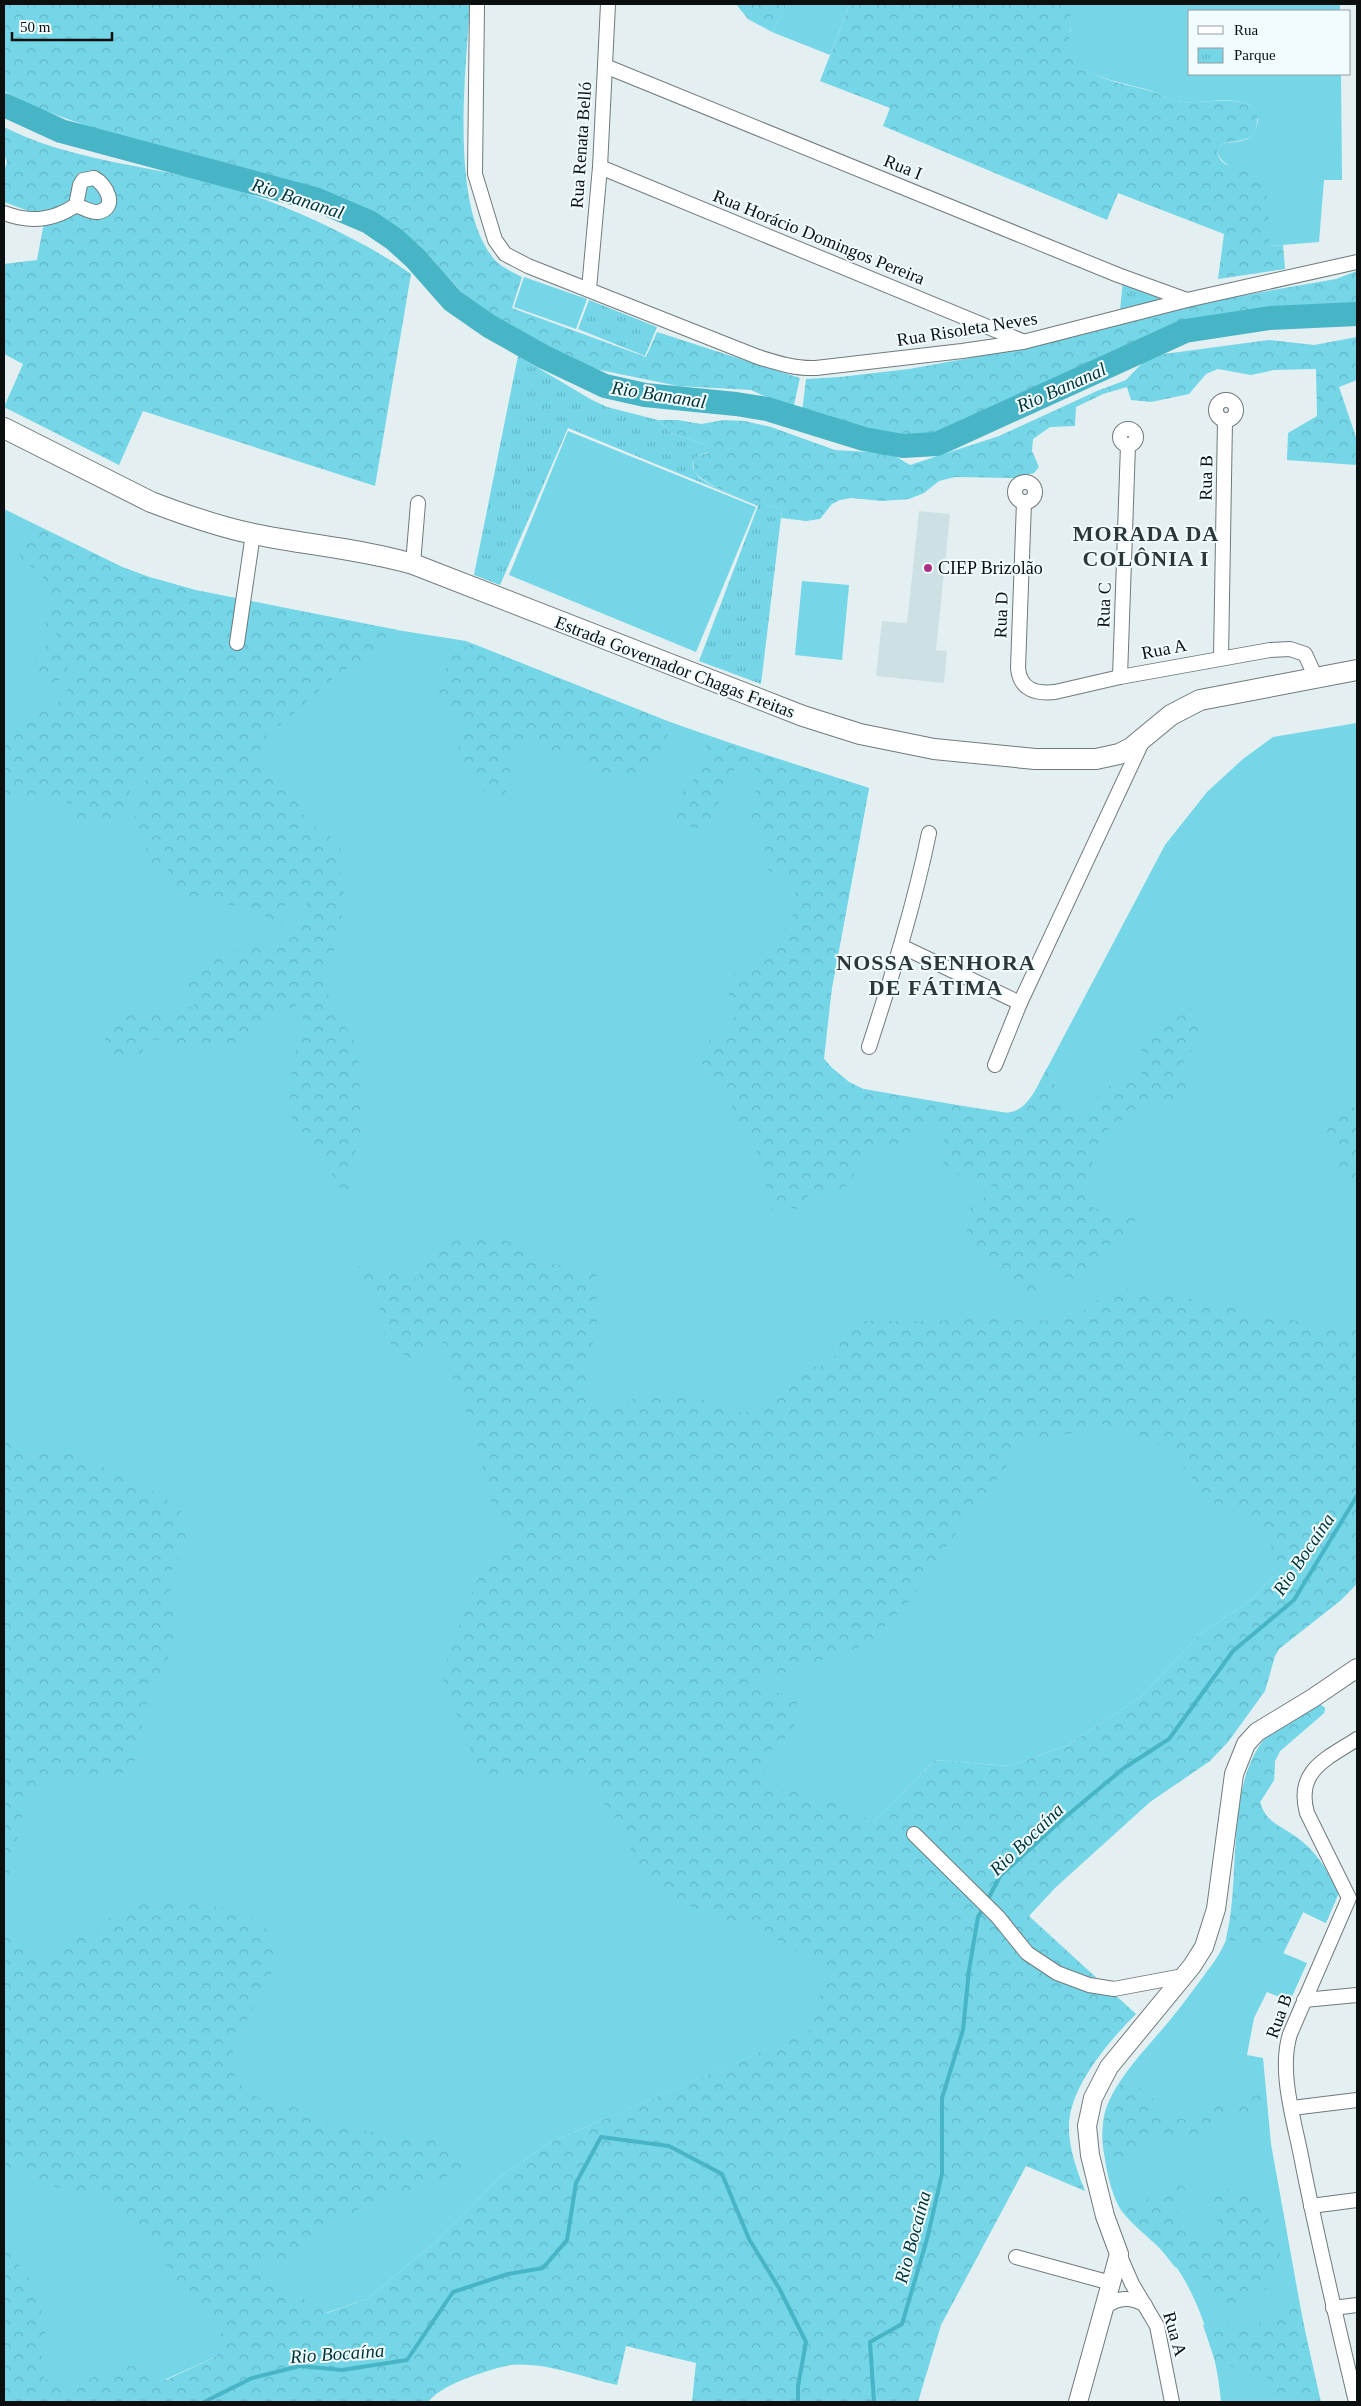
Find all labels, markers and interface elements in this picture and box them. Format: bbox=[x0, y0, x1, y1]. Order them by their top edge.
scale bar bbox=[12, 10, 112, 42]
legend bbox=[1188, 10, 1351, 75]
text: 50 m bbox=[20, 19, 51, 35]
text: Rua bbox=[1234, 22, 1259, 38]
text: Parque bbox=[1234, 47, 1276, 63]
street label: Rua Renata Belló bbox=[567, 81, 595, 209]
street label: Rua I bbox=[881, 150, 925, 184]
water label: Rio Bananal bbox=[248, 173, 347, 223]
street label: Rua Horácio Domingos Pereira bbox=[710, 185, 928, 289]
street label: Rua Risoleta Neves bbox=[895, 308, 1039, 350]
water label: Rio Bananal bbox=[1012, 358, 1109, 417]
water label: Rio Bananal bbox=[609, 376, 708, 412]
street label: Rua B bbox=[1196, 455, 1216, 501]
district label: MORADA DA COLÔNIA I bbox=[1073, 521, 1219, 571]
place label: CIEP Brizolão bbox=[938, 558, 1043, 578]
marker: CIEP Brizolão bbox=[922, 562, 934, 574]
street label: Rua C bbox=[1093, 582, 1115, 628]
street label: Rua D bbox=[990, 591, 1012, 639]
street label: Estrada Governador Chagas Freitas bbox=[552, 612, 798, 722]
street label: Rua A bbox=[1140, 635, 1188, 663]
district label: NOSSA SENHORA DE FÁTIMA bbox=[836, 950, 1036, 1000]
water label: Rio Bocaína bbox=[1268, 1509, 1339, 1600]
water label: Rio Bocaína bbox=[984, 1799, 1068, 1880]
street label: Rua B bbox=[1262, 1991, 1296, 2041]
water label: Rio Bocaína bbox=[890, 2189, 935, 2286]
street label: Rua A bbox=[1159, 2309, 1191, 2359]
water label: Rio Bocaína bbox=[288, 2340, 385, 2367]

